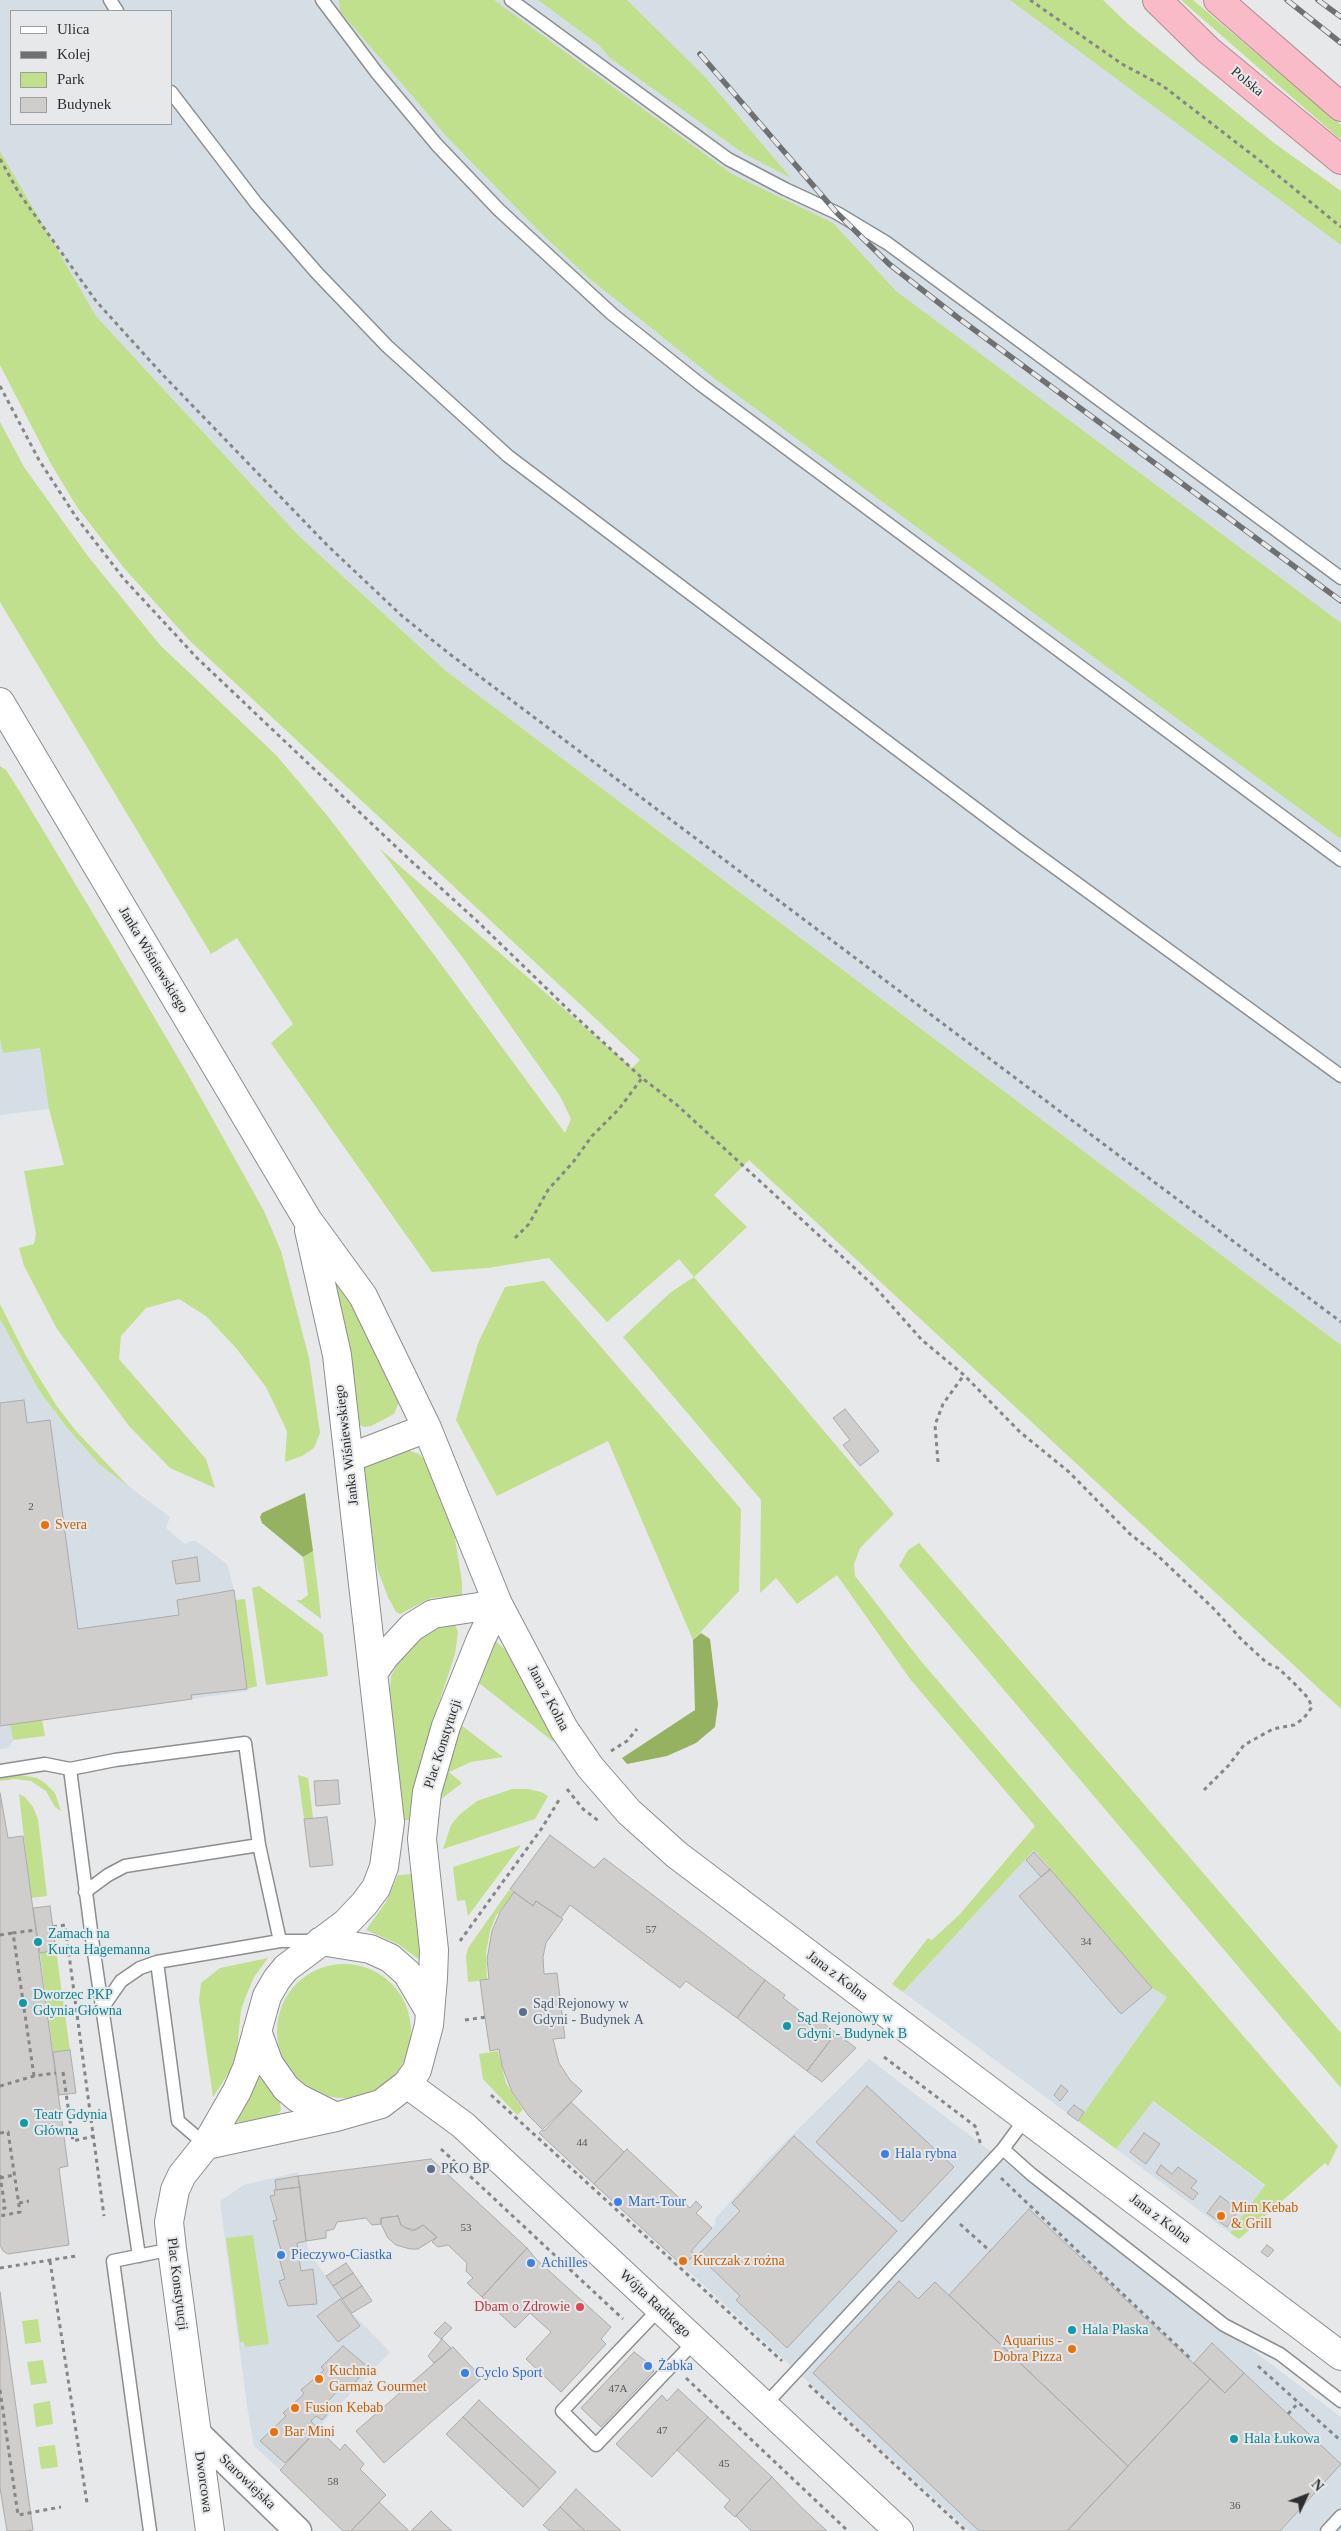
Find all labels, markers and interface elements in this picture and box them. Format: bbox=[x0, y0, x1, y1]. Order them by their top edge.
legend bbox=[10, 10, 172, 125]
text: Ulica bbox=[57, 21, 89, 37]
text: Kolej bbox=[57, 46, 90, 62]
street label: Polska bbox=[1227, 64, 1267, 100]
text: Park bbox=[57, 71, 85, 87]
text: Budynek bbox=[57, 96, 111, 112]
street label: Janka Wiśniewskiego bbox=[115, 904, 191, 1016]
street label: Janka Wiśniewskiego bbox=[331, 1384, 363, 1506]
house number: 2 bbox=[28, 1500, 34, 1514]
place label: Svera bbox=[55, 1517, 87, 1533]
marker: Svera bbox=[39, 1519, 51, 1531]
street label: Jana z Kolna bbox=[524, 1662, 572, 1734]
street label: Plac Konstytucji bbox=[421, 1697, 465, 1791]
house number: 57 bbox=[646, 1923, 656, 1937]
place label: Zamach na Kurta Hagemanna bbox=[48, 1926, 150, 1958]
house number: 34 bbox=[1080, 1935, 1092, 1949]
marker: Zamach na Kurta Hagemanna bbox=[32, 1936, 44, 1948]
street label: Jana z Kolna bbox=[803, 1948, 871, 2004]
place label: Dworzec PKP Gdynia Główna bbox=[33, 1987, 122, 2020]
place label: Sąd Rejonowy w Gdyni - Budynek A bbox=[533, 1996, 644, 2028]
marker: Dworzec PKP Gdynia Główna bbox=[17, 1997, 29, 2009]
marker: Sąd Rejonowy w Gdyni - Budynek A bbox=[517, 2006, 529, 2018]
place label: Sąd Rejonowy w Gdyni - Budynek B bbox=[797, 2010, 907, 2042]
marker: Sąd Rejonowy w Gdyni - Budynek B bbox=[781, 2020, 793, 2032]
place label: Teatr Gdynia Główna bbox=[34, 2107, 107, 2140]
marker: Teatr Gdynia Główna bbox=[18, 2117, 30, 2129]
house number: 44 bbox=[576, 2136, 588, 2150]
place label: Hala rybna bbox=[895, 2146, 957, 2162]
marker: Hala rybna bbox=[879, 2148, 891, 2160]
place label: PKO BP bbox=[441, 2161, 490, 2177]
marker: PKO BP bbox=[425, 2163, 437, 2175]
street label: Jana z Kolna bbox=[1126, 2191, 1194, 2247]
place label: Mart-Tour bbox=[628, 2194, 686, 2210]
marker: Mart-Tour bbox=[612, 2196, 624, 2208]
place label: Mim Kebab & Grill bbox=[1231, 2200, 1298, 2232]
marker: Mim Kebab & Grill bbox=[1215, 2210, 1227, 2222]
house number: 53 bbox=[461, 2221, 472, 2235]
street label: Plac Konstytucji bbox=[163, 2237, 191, 2331]
place label: Pieczywo-Ciastka bbox=[291, 2247, 392, 2263]
marker: Pieczywo-Ciastka bbox=[275, 2249, 287, 2261]
place label: Kurczak z rożna bbox=[693, 2253, 785, 2269]
place label: Achilles bbox=[541, 2255, 588, 2271]
marker: Kurczak z rożna bbox=[677, 2255, 689, 2267]
marker: Achilles bbox=[525, 2257, 537, 2269]
street label: Wójta Radtkego bbox=[616, 2267, 694, 2341]
place label: Dbam o Zdrowie bbox=[474, 2299, 570, 2315]
marker: Dbam o Zdrowie bbox=[574, 2301, 586, 2313]
place label: Hala Płaska bbox=[1082, 2322, 1148, 2338]
marker: Hala Płaska bbox=[1066, 2324, 1078, 2336]
place label: Aquarius - Dobra Pizza bbox=[993, 2333, 1062, 2366]
marker: Aquarius - Dobra Pizza bbox=[1066, 2343, 1078, 2355]
place label: Żabka bbox=[658, 2358, 693, 2374]
marker: Żabka bbox=[642, 2360, 654, 2372]
place label: Kuchnia Garmaż Gourmet bbox=[329, 2363, 427, 2396]
place label: Cyclo Sport bbox=[475, 2365, 542, 2381]
marker: Cyclo Sport bbox=[459, 2367, 471, 2379]
marker: Kuchnia Garmaż Gourmet bbox=[313, 2373, 325, 2385]
house number: 47A bbox=[609, 2382, 627, 2396]
place label: Fusion Kebab bbox=[305, 2400, 383, 2416]
marker: Fusion Kebab bbox=[289, 2402, 301, 2414]
place label: Bar Mini bbox=[284, 2424, 335, 2440]
house number: 47 bbox=[656, 2424, 668, 2438]
marker: Bar Mini bbox=[268, 2426, 280, 2438]
place label: Hala Łukowa bbox=[1244, 2431, 1320, 2447]
marker: Hala Łukowa bbox=[1228, 2433, 1240, 2445]
street label: Dworcowa bbox=[190, 2450, 216, 2514]
street label: Starowiejska bbox=[215, 2451, 279, 2513]
house number: 45 bbox=[719, 2457, 730, 2471]
north arrow bbox=[1281, 2471, 1331, 2521]
house number: 58 bbox=[328, 2475, 338, 2489]
text: N bbox=[1308, 2477, 1326, 2494]
house number: 36 bbox=[1230, 2499, 1240, 2513]

